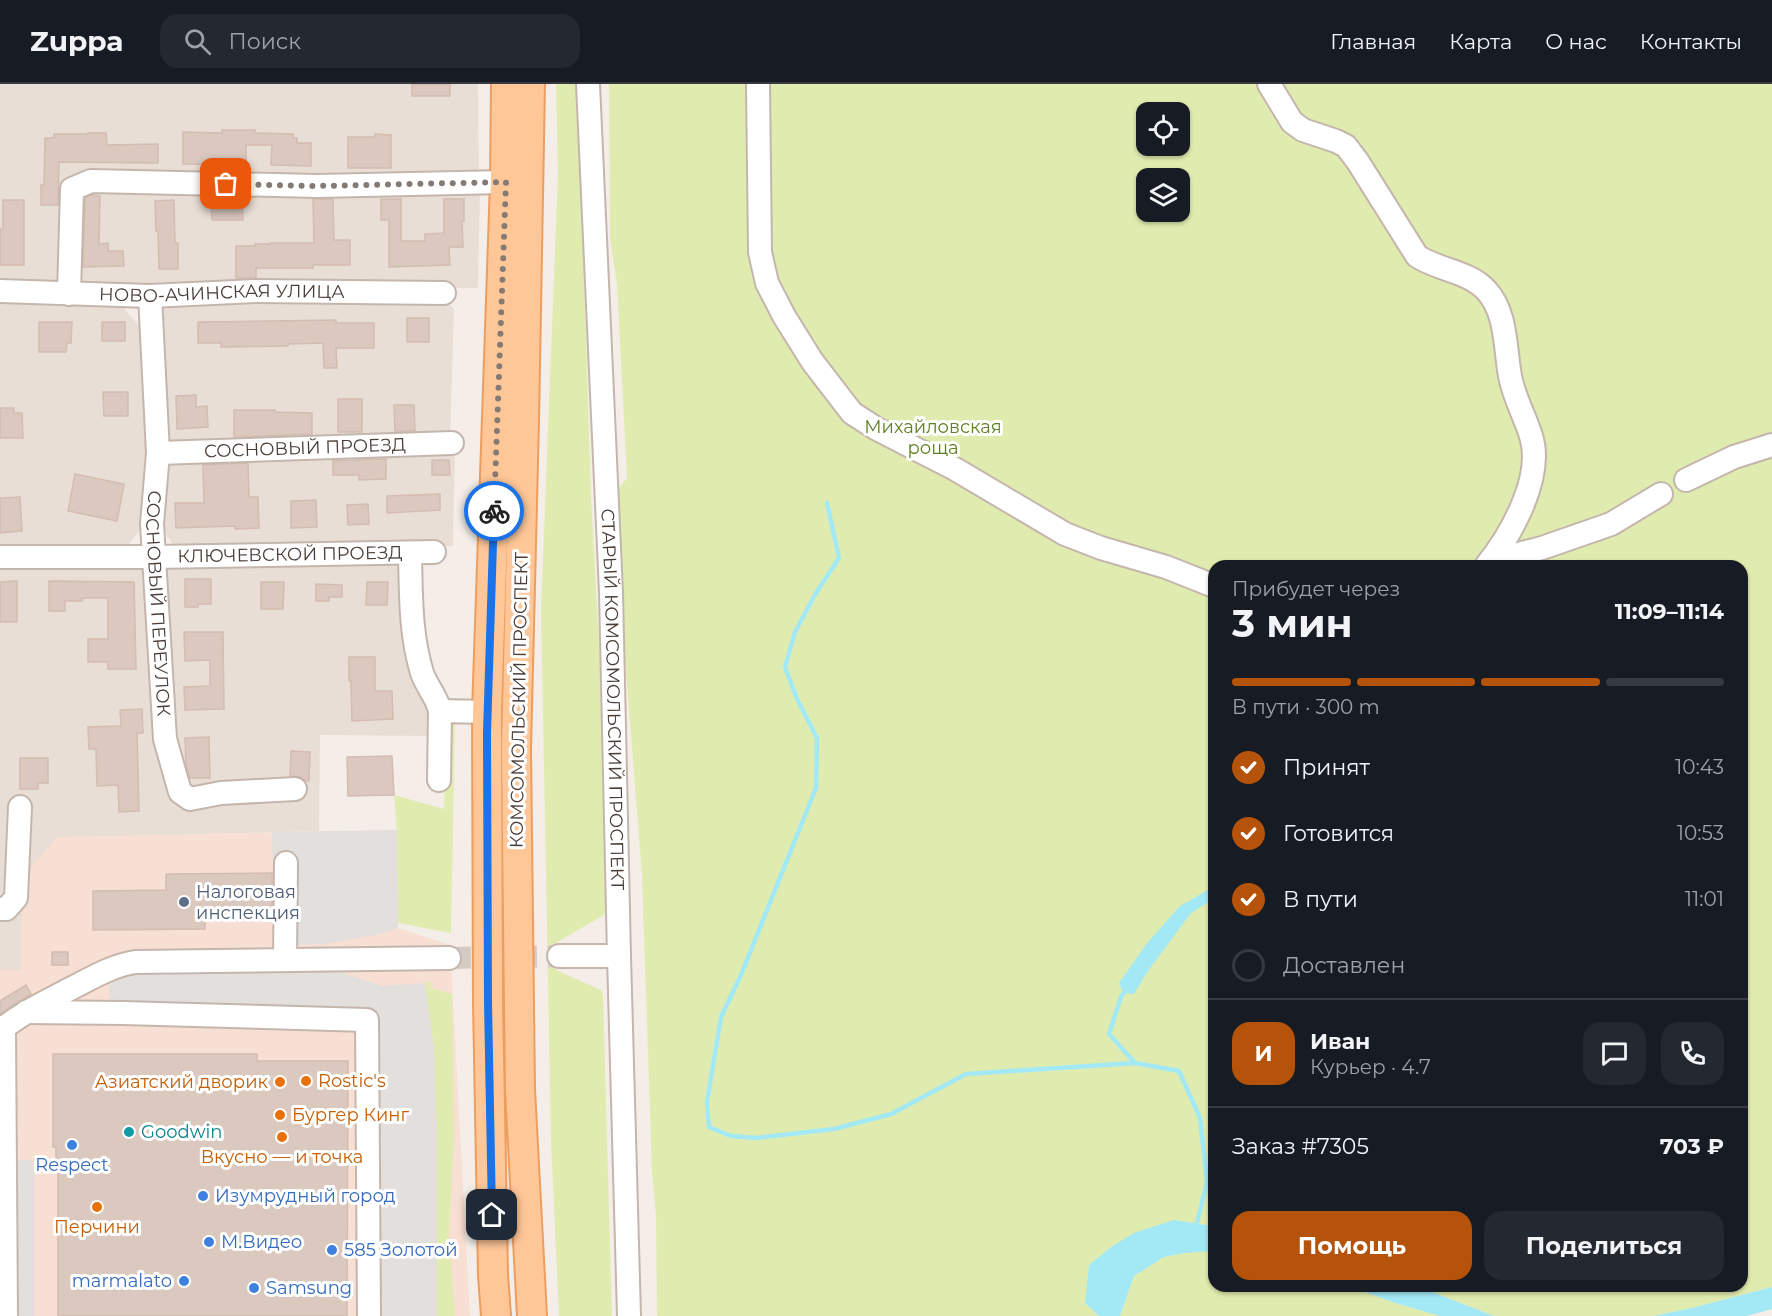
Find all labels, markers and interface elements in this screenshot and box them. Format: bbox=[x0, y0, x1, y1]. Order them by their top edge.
search box bbox=[160, 14, 580, 68]
text: Zuppa bbox=[30, 24, 124, 58]
icon: search bbox=[181, 25, 214, 58]
text: Поиск bbox=[229, 28, 301, 55]
text: Главная bbox=[1330, 29, 1416, 54]
text: Карта bbox=[1449, 29, 1512, 54]
text: О нас bbox=[1545, 29, 1607, 54]
text: Контакты bbox=[1640, 29, 1742, 54]
map controls bbox=[1136, 102, 1190, 222]
button: locate bbox=[1136, 102, 1190, 156]
pin bbox=[200, 158, 251, 209]
icon: bag bbox=[209, 167, 242, 200]
button: layers bbox=[1136, 168, 1190, 222]
street label: НОВО-АЧИНСКАЯ УЛИЦА bbox=[99, 280, 345, 307]
park label: Михайловская роща bbox=[864, 416, 1002, 459]
street label: СОСНОВЫЙ ПРОЕЗД bbox=[204, 434, 406, 462]
courier bbox=[464, 481, 524, 541]
street label: СОСНОВЫЙ ПЕРЕУЛОК bbox=[141, 490, 175, 717]
icon: bike bbox=[478, 495, 511, 528]
street label: СТАРЫЙ КОМСОМОЛЬСКИЙ ПРОСПЕКТ bbox=[596, 508, 629, 891]
street label: КЛЮЧЕВСКОЙ ПРОЕЗД bbox=[177, 542, 403, 568]
street label: КОМСОМОЛЬСКИЙ ПРОСПЕКТ bbox=[505, 551, 533, 848]
text: Прибудет через bbox=[1232, 577, 1400, 601]
text: 11:09–11:14 bbox=[1615, 598, 1724, 625]
text: 3 мин bbox=[1232, 599, 1353, 647]
text: В пути · 300 m bbox=[1232, 695, 1380, 719]
icon: check bbox=[1232, 751, 1265, 784]
text: Принят bbox=[1283, 754, 1370, 781]
text: 10:43 bbox=[1675, 755, 1724, 779]
icon: check bbox=[1232, 817, 1265, 850]
text: Готовится bbox=[1283, 820, 1394, 847]
text: 10:53 bbox=[1677, 821, 1724, 845]
place label: Налоговая инспекция bbox=[196, 881, 300, 924]
icon: check bbox=[1232, 883, 1265, 916]
text: В пути bbox=[1283, 886, 1358, 913]
text: 11:01 bbox=[1685, 887, 1724, 911]
marker: Налоговая инспекция bbox=[177, 895, 191, 909]
text: Доставлен bbox=[1283, 952, 1405, 979]
button: chat bbox=[1583, 1022, 1646, 1085]
button: phone bbox=[1661, 1022, 1724, 1085]
text: Иван bbox=[1310, 1028, 1370, 1055]
text: И bbox=[1254, 1040, 1273, 1067]
text: Курьер · 4.7 bbox=[1310, 1055, 1431, 1079]
place label: Rostic's bbox=[318, 1070, 386, 1092]
place label: Азиатский дворик bbox=[95, 1071, 269, 1093]
marker: Rostic's bbox=[299, 1074, 313, 1088]
marker: Азиатский дворик bbox=[273, 1075, 287, 1089]
place label: Бургер Кинг bbox=[292, 1104, 409, 1126]
marker: Бургер Кинг bbox=[273, 1108, 287, 1122]
place label: Goodwin bbox=[141, 1121, 223, 1143]
marker: Goodwin bbox=[122, 1125, 136, 1139]
marker: Вкусно — и точка bbox=[275, 1130, 289, 1144]
text: Заказ #7305 bbox=[1232, 1133, 1369, 1160]
text: 703 ₽ bbox=[1660, 1133, 1724, 1160]
marker: Respect bbox=[65, 1138, 79, 1152]
place label: Вкусно — и точка bbox=[201, 1146, 363, 1168]
place label: Respect bbox=[35, 1154, 109, 1176]
place label: Изумрудный город bbox=[215, 1185, 396, 1207]
marker: Изумрудный город bbox=[196, 1189, 210, 1203]
pin bbox=[466, 1189, 517, 1240]
icon: home bbox=[475, 1198, 508, 1231]
marker: Перчини bbox=[90, 1200, 104, 1214]
button: Помощь bbox=[1232, 1211, 1472, 1280]
button: Поделиться bbox=[1484, 1211, 1724, 1280]
place label: Перчини bbox=[54, 1216, 140, 1238]
place label: М.Видео bbox=[221, 1231, 302, 1253]
marker: М.Видео bbox=[202, 1235, 216, 1249]
place label: 585 Золотой bbox=[344, 1239, 458, 1261]
marker: 585 Золотой bbox=[325, 1243, 339, 1257]
place label: marmalato bbox=[72, 1270, 172, 1292]
marker: marmalato bbox=[177, 1274, 191, 1288]
place label: Samsung bbox=[266, 1277, 352, 1299]
marker: Samsung bbox=[247, 1281, 261, 1295]

